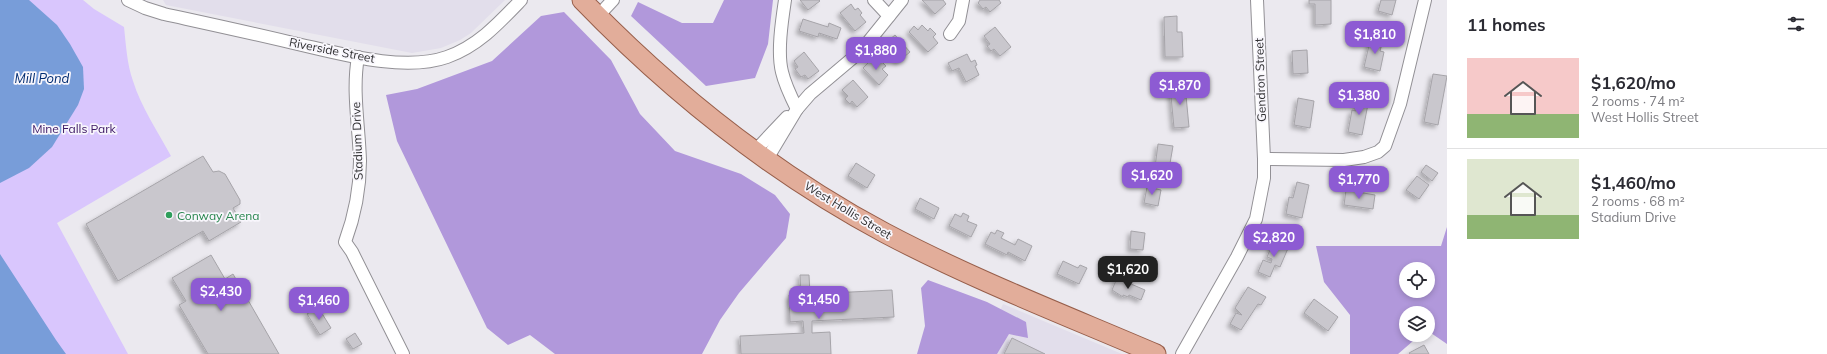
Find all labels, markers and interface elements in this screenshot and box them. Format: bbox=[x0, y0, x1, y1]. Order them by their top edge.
icon: filters bbox=[1785, 13, 1807, 35]
text: 11 homes bbox=[1467, 14, 1546, 35]
pin: $1,810 bbox=[1342, 21, 1408, 55]
text: $1,810 bbox=[1354, 26, 1396, 42]
street label: Riverside Street bbox=[288, 34, 376, 66]
pin: $1,880 bbox=[843, 37, 909, 71]
street label: Gendron Street bbox=[1251, 38, 1269, 122]
text: $1,880 bbox=[855, 42, 897, 58]
water label: Mill Pond bbox=[15, 70, 70, 86]
pin: $1,870 bbox=[1147, 72, 1213, 106]
text: $1,620/mo bbox=[1591, 72, 1676, 93]
icon: home bbox=[1499, 74, 1547, 122]
text: $1,870 bbox=[1159, 77, 1201, 93]
pin: $1,380 bbox=[1326, 82, 1392, 116]
text: $1,380 bbox=[1338, 87, 1380, 103]
text: 2 rooms · 74 m² bbox=[1591, 93, 1685, 109]
street label: Stadium Drive bbox=[348, 102, 366, 180]
text: West Hollis Street bbox=[1591, 109, 1699, 125]
park label: Mine Falls Park bbox=[32, 121, 117, 136]
pin: $1,620 bbox=[1119, 162, 1185, 196]
pin: $1,770 bbox=[1326, 166, 1392, 200]
text: $1,620 bbox=[1131, 167, 1173, 183]
text: $1,770 bbox=[1338, 171, 1380, 187]
text: $1,460/mo bbox=[1591, 172, 1676, 193]
icon: home bbox=[1499, 175, 1547, 223]
street label: West Hollis Street bbox=[802, 178, 894, 242]
text: 2 rooms · 68 m² bbox=[1591, 193, 1685, 209]
place label: Conway Arena bbox=[177, 208, 259, 223]
text: Stadium Drive bbox=[1591, 209, 1676, 225]
marker: Conway Arena bbox=[164, 210, 174, 220]
pin: $2,820 bbox=[1241, 224, 1307, 258]
text: $2,820 bbox=[1253, 229, 1295, 245]
pin: $1,620 bbox=[1095, 256, 1161, 290]
text: $1,620 bbox=[1107, 261, 1149, 277]
map controls bbox=[1399, 262, 1435, 342]
button: locate bbox=[1399, 262, 1435, 298]
pin: $2,430 bbox=[188, 278, 254, 312]
text: $2,430 bbox=[200, 283, 242, 299]
pin: $1,450 bbox=[786, 286, 852, 320]
pin: $1,460 bbox=[286, 287, 352, 321]
text: $1,450 bbox=[798, 291, 840, 307]
text: $1,460 bbox=[298, 292, 340, 308]
button: layers bbox=[1399, 306, 1435, 342]

